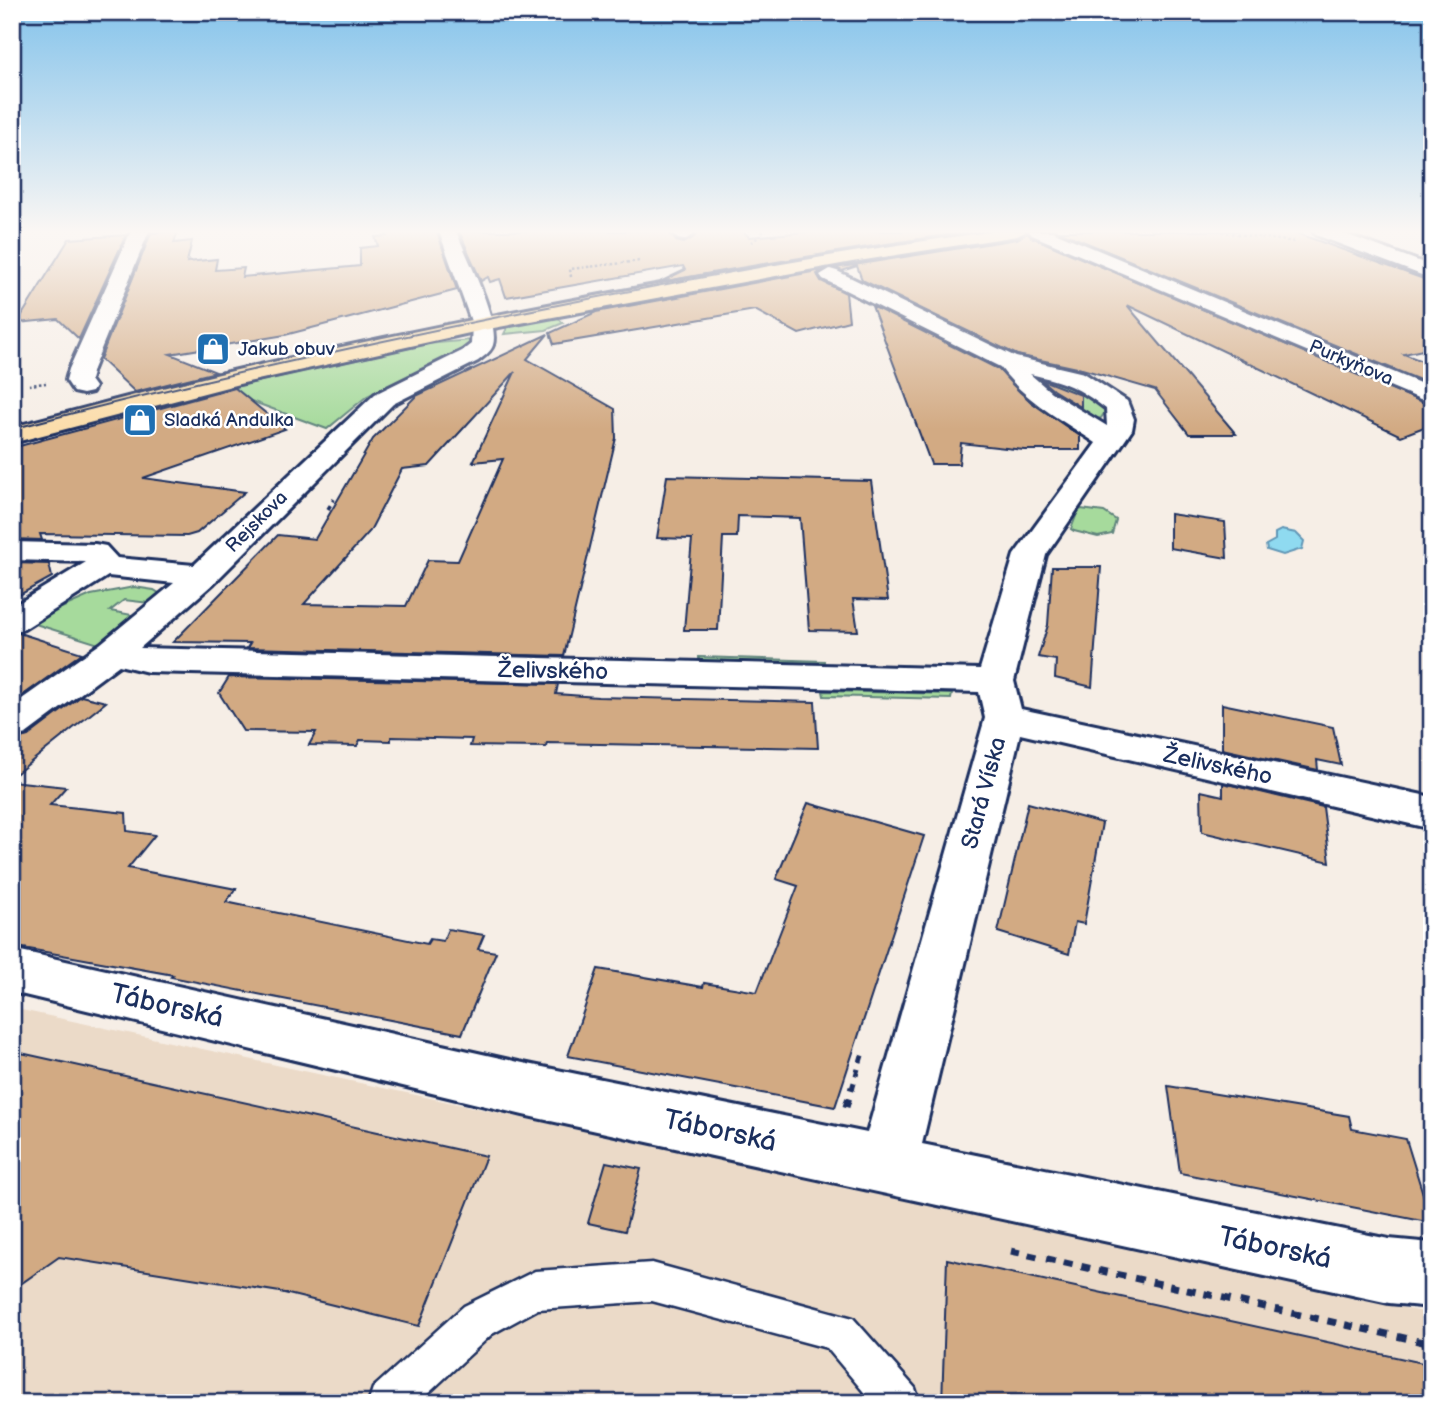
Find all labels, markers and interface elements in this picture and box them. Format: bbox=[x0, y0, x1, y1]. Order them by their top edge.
shop icon: Jakub obuv bbox=[194, 330, 232, 368]
street label: Purkyňova bbox=[1305, 335, 1397, 391]
place label: Jakub obuv bbox=[238, 338, 336, 361]
shop icon: Sladká Andulka bbox=[121, 401, 159, 439]
place label: Sladká Andulka bbox=[164, 409, 294, 432]
street label: Rejskova bbox=[221, 486, 293, 558]
street label: Želivského bbox=[497, 656, 608, 686]
street label: Stará Víska bbox=[956, 734, 1012, 852]
street label: Želivského bbox=[1160, 741, 1275, 791]
street label: Táborská bbox=[108, 977, 226, 1035]
street label: Táborská bbox=[661, 1103, 779, 1159]
street label: Táborská bbox=[1216, 1220, 1334, 1276]

